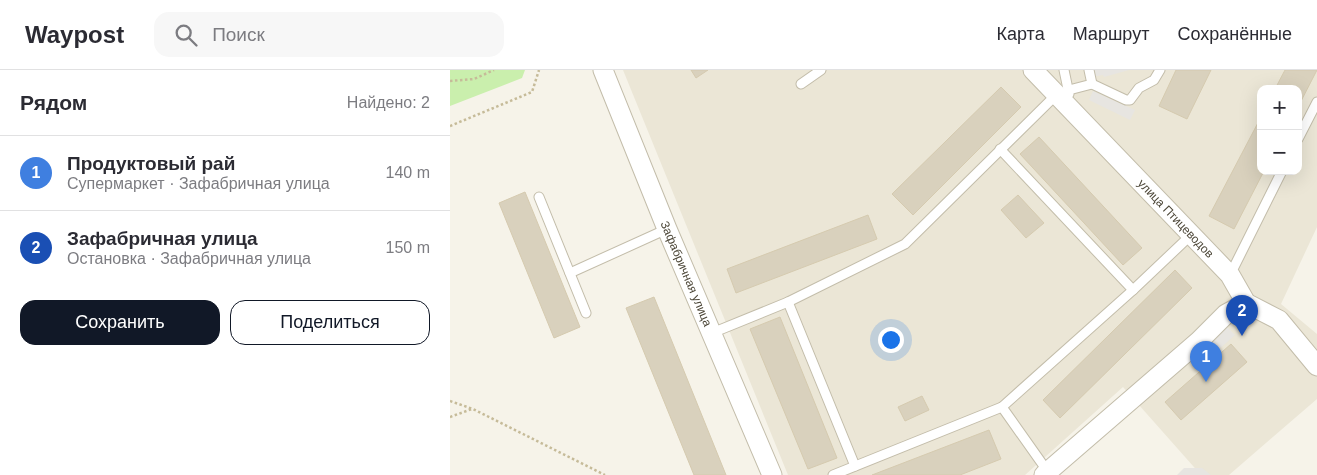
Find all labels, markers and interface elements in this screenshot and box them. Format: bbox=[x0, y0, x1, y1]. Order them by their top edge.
search box bbox=[154, 12, 504, 57]
text: Waypost bbox=[25, 21, 124, 48]
icon: search bbox=[172, 21, 200, 49]
text: Поиск bbox=[212, 24, 265, 45]
text: Карта bbox=[997, 24, 1045, 44]
text: Маршрут bbox=[1073, 24, 1149, 44]
text: Сохранённые bbox=[1177, 24, 1292, 44]
map controls bbox=[1257, 85, 1302, 175]
button: + bbox=[1257, 85, 1302, 130]
text: Рядом bbox=[20, 91, 87, 114]
text: Найдено: 2 bbox=[347, 94, 430, 111]
button: − bbox=[1257, 130, 1302, 175]
text: Продуктовый рай bbox=[67, 153, 235, 174]
text: 1 bbox=[32, 164, 40, 181]
text: 140 m bbox=[386, 164, 430, 181]
text: Супермаркет · Зафабричная улица bbox=[67, 175, 330, 192]
street label: улица Птицеводов bbox=[1135, 176, 1217, 261]
street label: Зафабричная улица bbox=[658, 219, 715, 329]
text: Зафабричная улица bbox=[67, 228, 258, 249]
text: 2 bbox=[32, 239, 40, 256]
text: 150 m bbox=[386, 239, 430, 256]
text: Остановка · Зафабричная улица bbox=[67, 250, 311, 267]
pin: 2 bbox=[1226, 295, 1258, 336]
button: Сохранить bbox=[20, 300, 220, 345]
button: Поделиться bbox=[230, 300, 430, 345]
your location bbox=[878, 327, 904, 353]
pin: 1 bbox=[1190, 341, 1222, 382]

